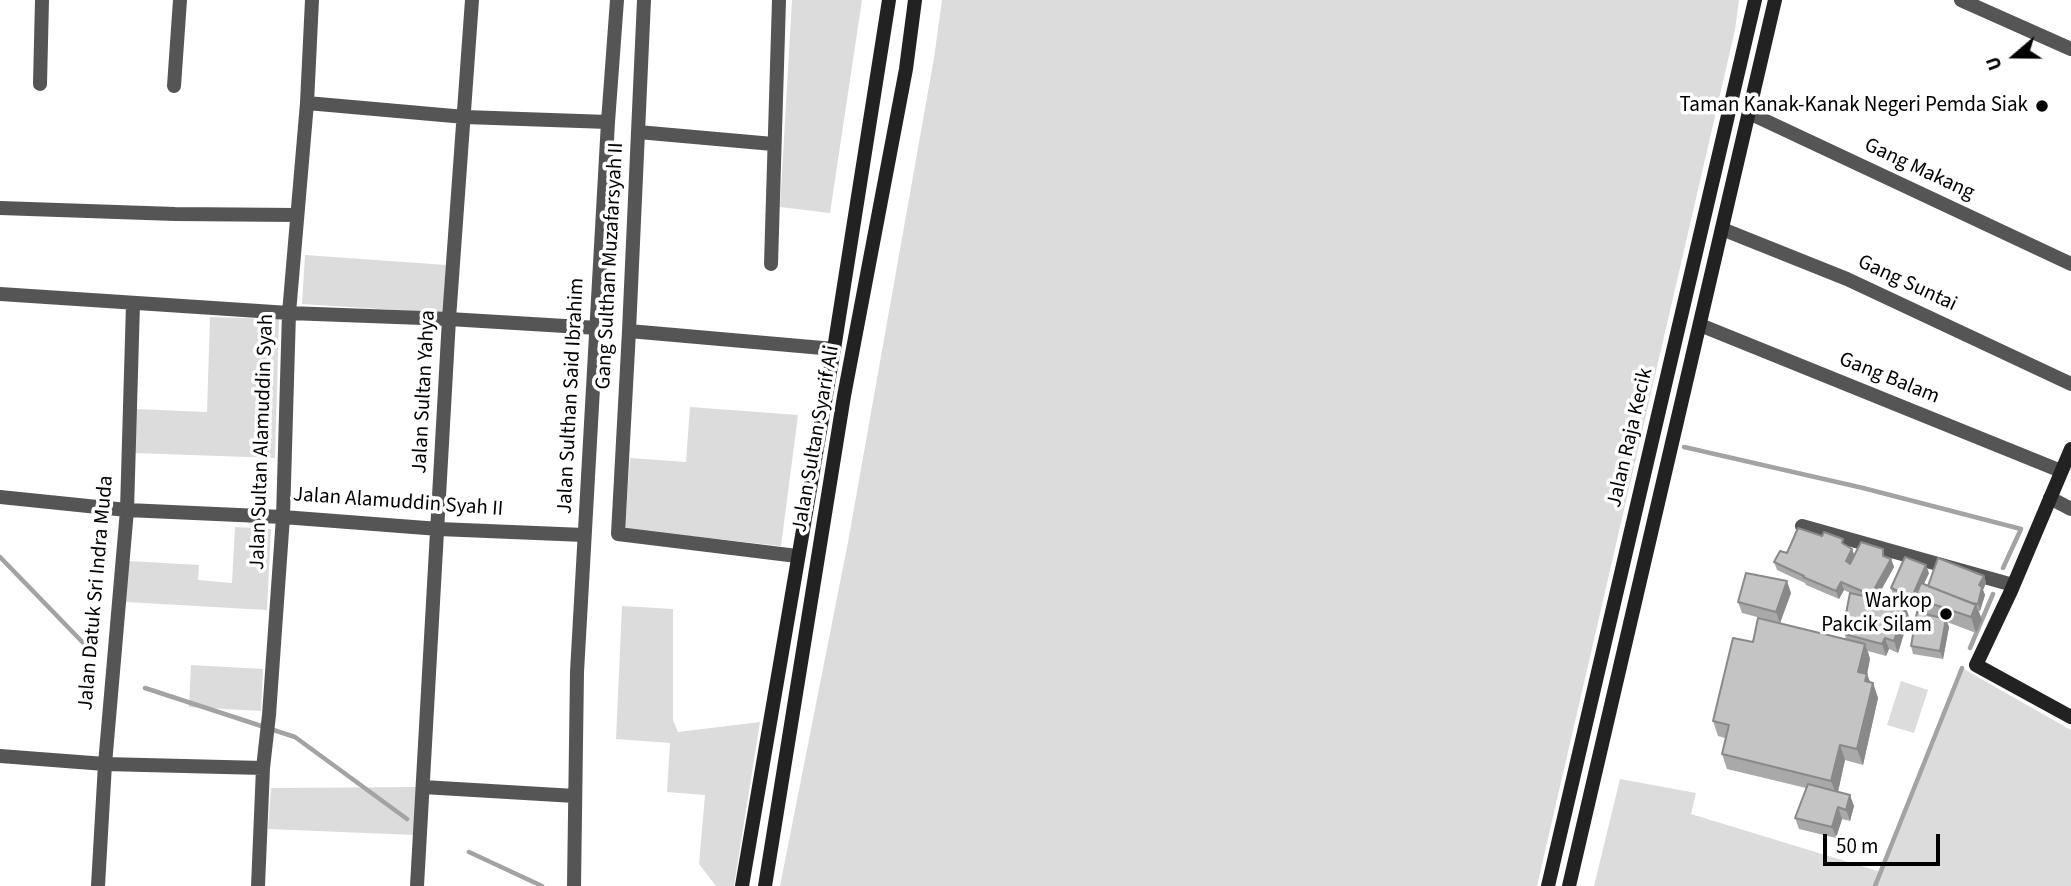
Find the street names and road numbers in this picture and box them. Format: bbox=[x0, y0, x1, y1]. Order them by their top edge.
street label: Gang Makang bbox=[1860, 134, 1978, 206]
street label: Gang Sulthan Muzafarsyah II bbox=[592, 142, 630, 390]
street label: Gang Suntai bbox=[1853, 250, 1961, 318]
street label: Jalan Sulthan Said Ibrahim bbox=[553, 277, 591, 515]
street label: Jalan Sultan Yahya bbox=[408, 310, 442, 474]
street label: Jalan Sultan Alamuddin Syah bbox=[246, 314, 280, 570]
street label: Jalan Sultan Syarif Ali bbox=[788, 344, 846, 534]
street label: Gang Balam bbox=[1835, 347, 1943, 411]
street label: Jalan Raja Kecik bbox=[1603, 366, 1659, 510]
street label: Jalan Datuk Sri Indra Muda bbox=[74, 475, 120, 711]
street label: Jalan Alamuddin Syah II bbox=[292, 483, 504, 523]

